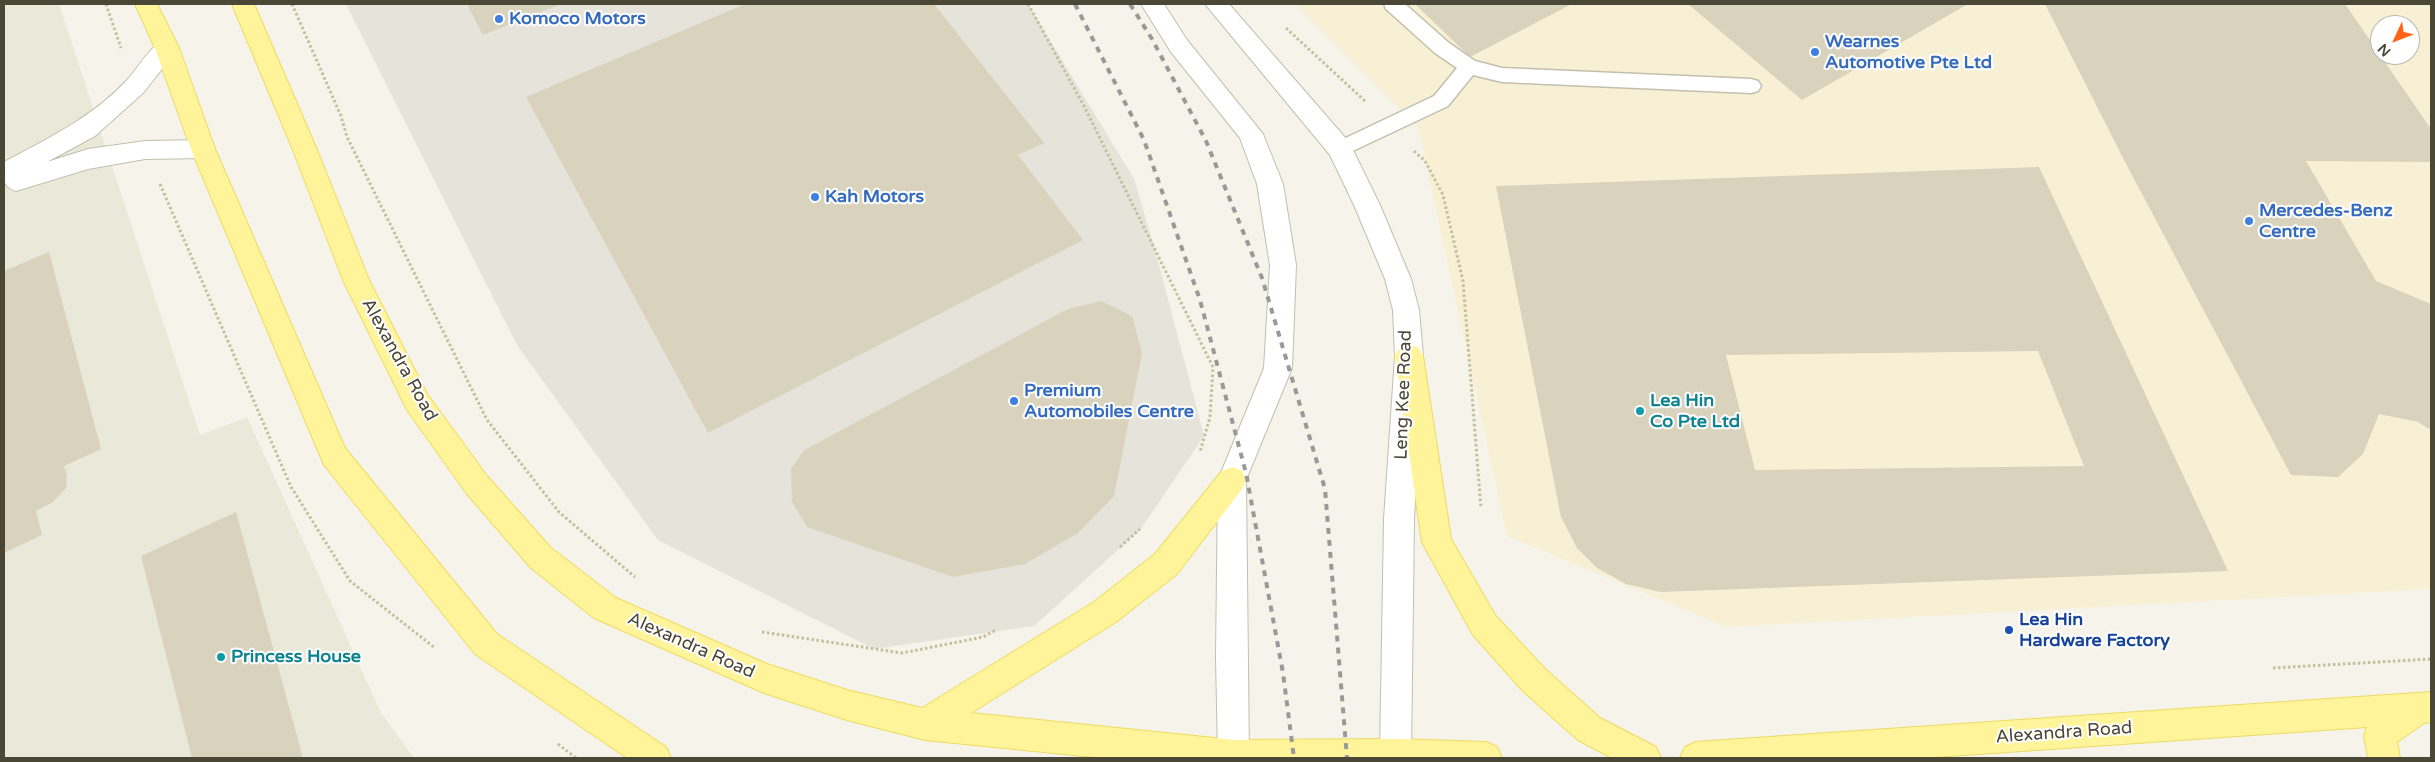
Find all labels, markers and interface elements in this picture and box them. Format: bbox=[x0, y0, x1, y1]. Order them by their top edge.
place label: Komoco Motors bbox=[509, 8, 646, 30]
marker: Komoco Motors bbox=[493, 13, 505, 25]
north arrow bbox=[2370, 15, 2420, 65]
place label: Wearnes Automotive Pte Ltd bbox=[1825, 31, 1992, 74]
text: N bbox=[2374, 40, 2394, 60]
marker: Wearnes Automotive Pte Ltd bbox=[1809, 46, 1821, 58]
place label: Kah Motors bbox=[825, 186, 924, 208]
marker: Kah Motors bbox=[809, 191, 821, 203]
place label: Mercedes-Benz Centre bbox=[2259, 200, 2393, 242]
marker: Mercedes-Benz Centre bbox=[2243, 215, 2255, 227]
street label: Alexandra Road bbox=[356, 295, 442, 425]
street label: Leng Kee Road bbox=[1391, 330, 1417, 460]
place label: Premium Automobiles Centre bbox=[1024, 380, 1194, 422]
place label: Lea Hin Co Pte Ltd bbox=[1650, 390, 1740, 432]
marker: Premium Automobiles Centre bbox=[1008, 395, 1020, 407]
marker: Lea Hin Co Pte Ltd bbox=[1634, 405, 1646, 417]
street label: Alexandra Road bbox=[624, 608, 758, 684]
place label: Lea Hin Hardware Factory bbox=[2019, 609, 2170, 652]
marker: Lea Hin Hardware Factory bbox=[2003, 624, 2015, 636]
place label: Princess House bbox=[231, 646, 361, 668]
marker: Princess House bbox=[215, 651, 227, 663]
street label: Alexandra Road bbox=[1995, 717, 2133, 749]

